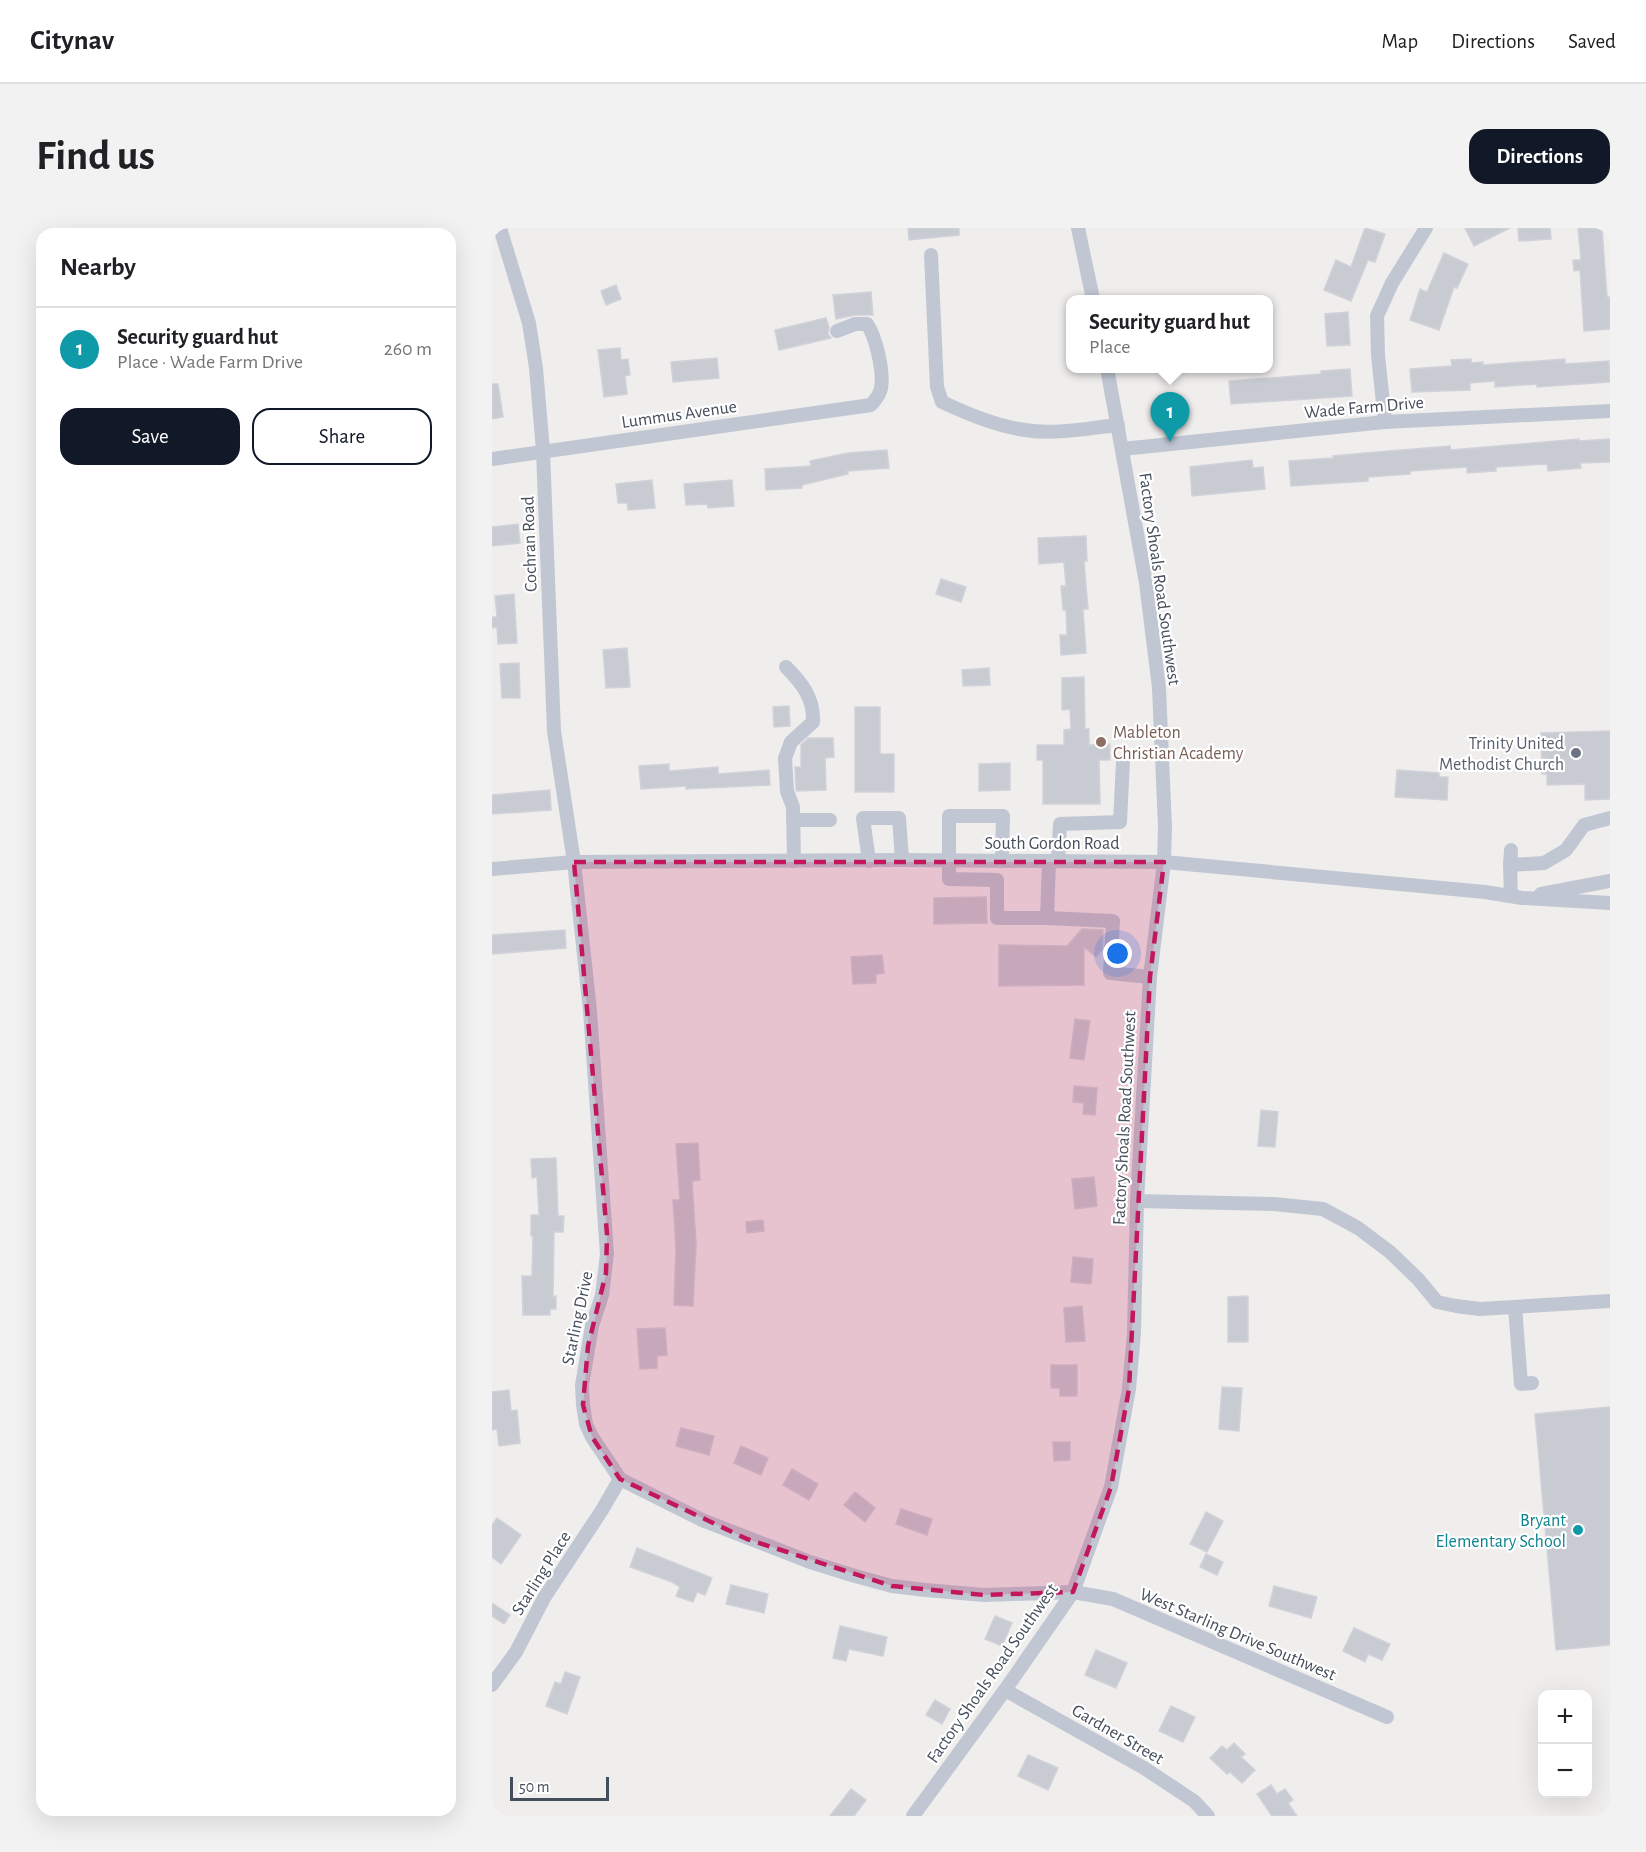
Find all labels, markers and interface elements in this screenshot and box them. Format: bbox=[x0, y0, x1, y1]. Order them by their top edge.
text: Citynav bbox=[30, 27, 114, 55]
text: Map bbox=[1382, 31, 1418, 52]
text: Directions bbox=[1451, 31, 1535, 52]
text: Saved bbox=[1568, 31, 1616, 52]
button: Directions bbox=[1469, 129, 1610, 184]
text: Find us bbox=[36, 135, 155, 177]
text: Nearby bbox=[60, 254, 136, 280]
popup bbox=[1066, 295, 1273, 373]
text: Security guard hut bbox=[1089, 311, 1250, 333]
text: Security guard hut bbox=[117, 326, 278, 348]
text: Place bbox=[1089, 337, 1131, 357]
text: 1 bbox=[76, 339, 83, 359]
text: 260 m bbox=[384, 339, 432, 359]
text: Place · Wade Farm Drive bbox=[117, 352, 303, 372]
pin: 1 bbox=[1150, 392, 1190, 442]
street label: Wade Farm Drive bbox=[1304, 394, 1425, 422]
street label: Lummus Avenue bbox=[620, 398, 738, 432]
button: Save bbox=[60, 408, 240, 465]
button: Share bbox=[252, 408, 432, 465]
street label: Factory Shoals Road Southwest bbox=[1135, 472, 1183, 687]
street label: Cochran Road bbox=[519, 496, 541, 592]
place label: Mableton Christian Academy bbox=[1113, 724, 1244, 763]
marker: Mableton Christian Academy bbox=[1094, 735, 1108, 749]
place label: Trinity United Methodist Church bbox=[1439, 735, 1564, 774]
marker: Trinity United Methodist Church bbox=[1569, 746, 1583, 760]
street label: South Gordon Road bbox=[984, 835, 1120, 853]
your location bbox=[1103, 939, 1132, 968]
street label: Factory Shoals Road Southwest bbox=[1110, 1010, 1140, 1226]
street label: Starling Drive bbox=[559, 1270, 597, 1367]
place label: Bryant Elementary School bbox=[1436, 1512, 1566, 1551]
marker: Bryant Elementary School bbox=[1571, 1523, 1585, 1537]
street label: Starling Place bbox=[509, 1528, 575, 1619]
street label: Factory Shoals Road Southwest bbox=[924, 1580, 1062, 1767]
street label: West Starling Drive Southwest bbox=[1137, 1585, 1338, 1685]
map controls bbox=[1538, 1690, 1592, 1798]
button: + bbox=[1538, 1690, 1592, 1744]
street label: Gardner Street bbox=[1069, 1701, 1167, 1768]
button: − bbox=[1538, 1744, 1592, 1798]
scale bar bbox=[510, 1774, 609, 1802]
text: 50 m bbox=[519, 1779, 550, 1795]

